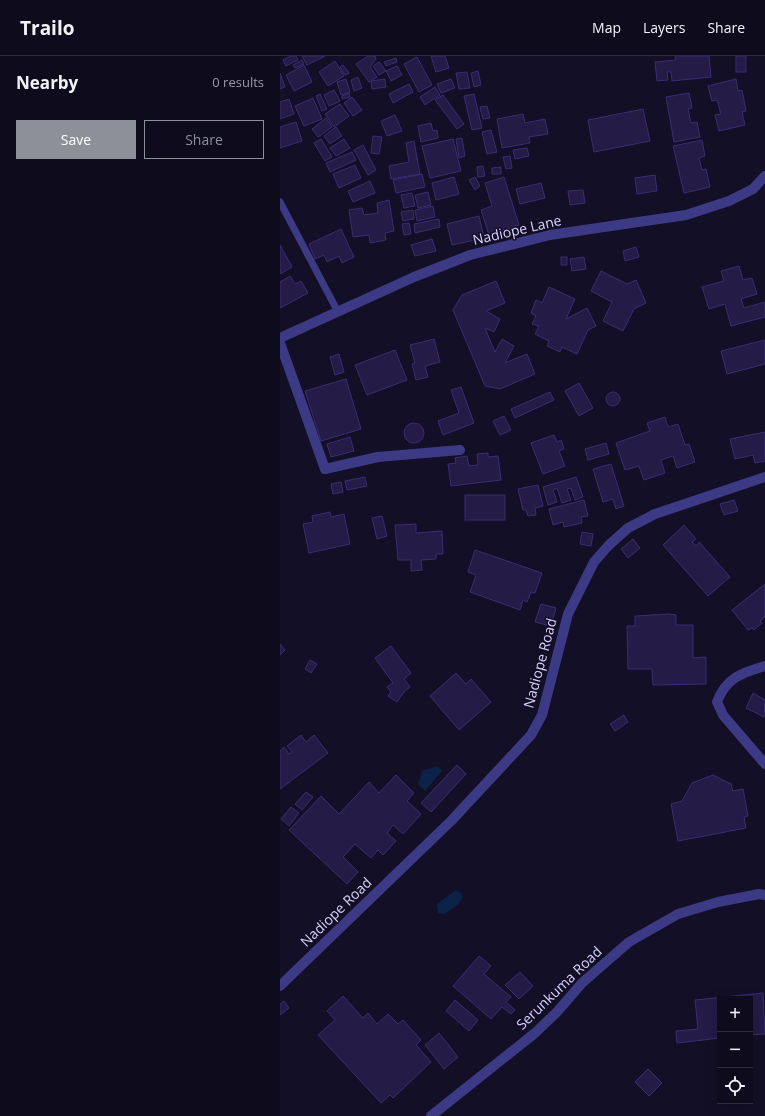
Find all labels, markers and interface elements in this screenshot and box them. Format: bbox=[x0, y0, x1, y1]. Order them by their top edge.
text: Trailo bbox=[20, 15, 74, 41]
text: Map bbox=[592, 18, 621, 37]
text: Layers bbox=[643, 18, 685, 37]
text: Share bbox=[707, 18, 745, 37]
text: Nearby bbox=[16, 71, 78, 94]
text: 0 results bbox=[212, 73, 264, 91]
button: Save bbox=[16, 120, 136, 159]
button: Share bbox=[144, 120, 264, 159]
street label: Nadiope Lane bbox=[471, 210, 563, 249]
street label: Nadiope Road bbox=[518, 616, 561, 710]
street label: Nadiope Road bbox=[296, 873, 375, 951]
street label: Serunkuma Road bbox=[512, 942, 606, 1033]
map controls bbox=[717, 996, 753, 1104]
button: + bbox=[717, 996, 753, 1032]
button: − bbox=[717, 1032, 753, 1068]
button: locate bbox=[717, 1068, 753, 1104]

